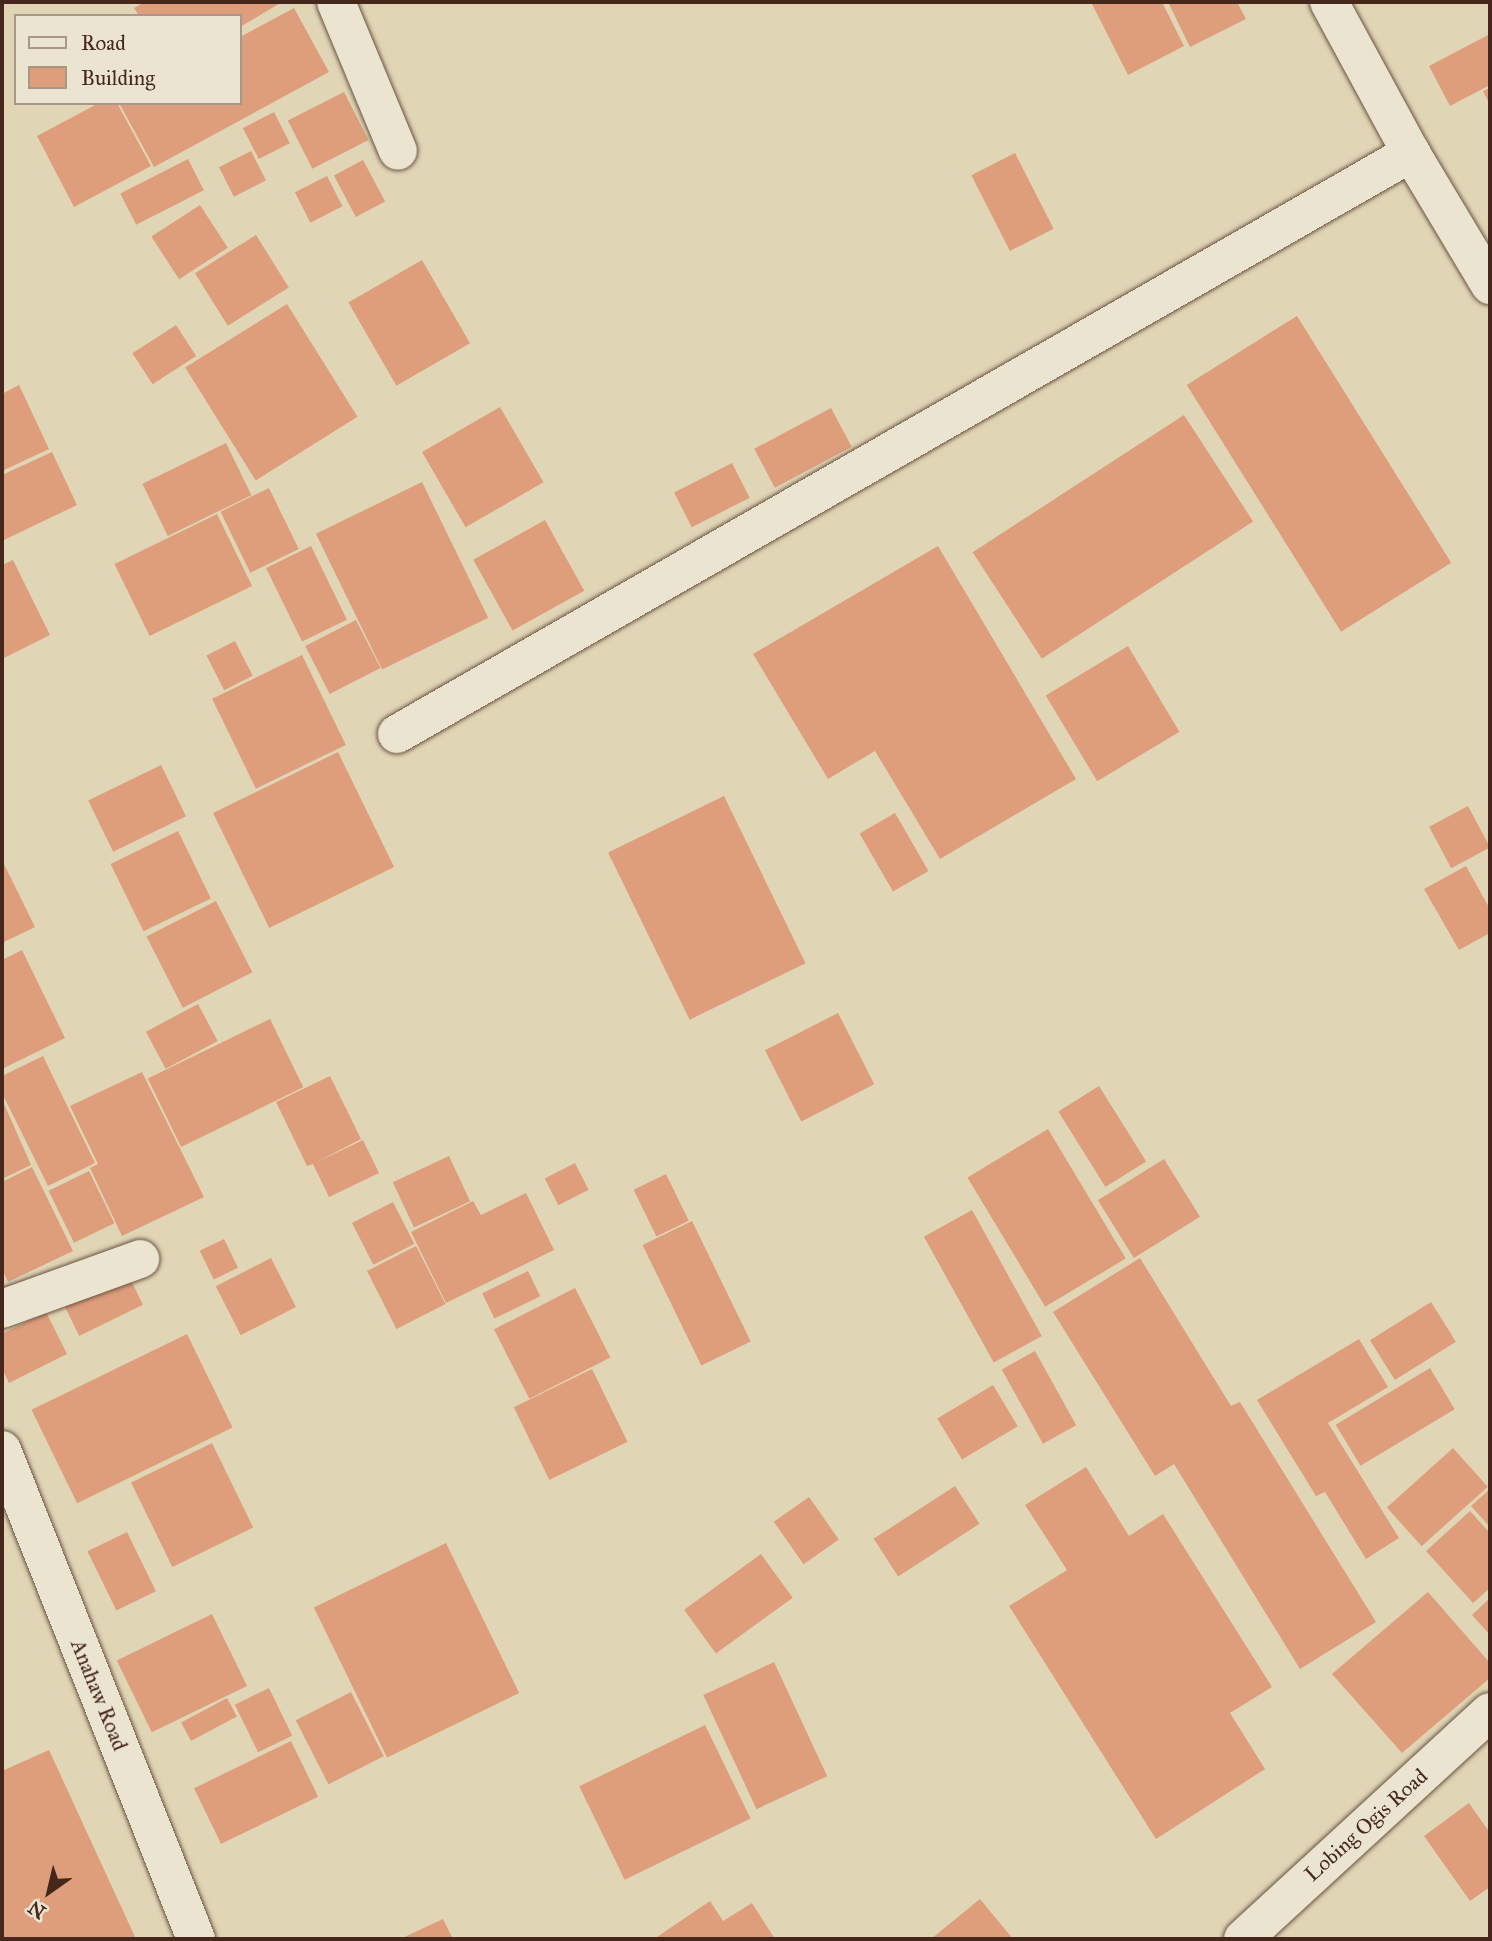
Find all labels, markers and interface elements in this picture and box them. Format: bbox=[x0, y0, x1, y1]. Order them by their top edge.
legend bbox=[14, 14, 242, 105]
text: Road bbox=[81, 30, 126, 56]
text: Building bbox=[81, 65, 155, 91]
street label: Anahaw Road bbox=[65, 1636, 133, 1754]
street label: Lobing Ogis Road bbox=[1299, 1763, 1433, 1887]
north arrow bbox=[14, 1857, 84, 1927]
text: N bbox=[24, 1896, 50, 1924]

